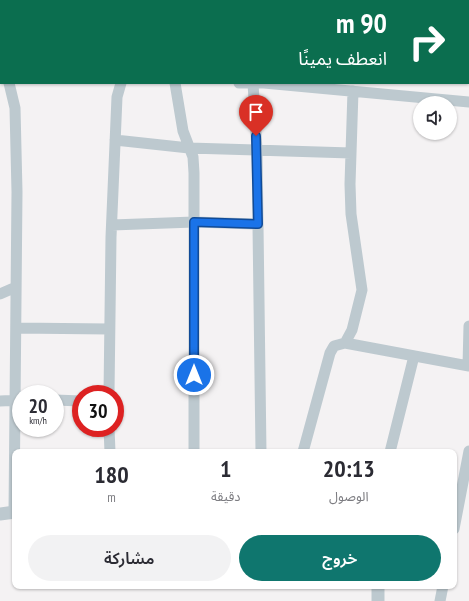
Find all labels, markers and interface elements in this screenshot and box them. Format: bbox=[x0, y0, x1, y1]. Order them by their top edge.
text: 90 m bbox=[336, 4, 387, 41]
icon: right bbox=[401, 16, 453, 68]
text: انعطف يمينًا bbox=[298, 47, 387, 70]
pin bbox=[239, 95, 273, 136]
map controls bbox=[413, 96, 457, 140]
button: sound bbox=[413, 96, 457, 140]
icon: arrive bbox=[245, 101, 267, 123]
position arrow bbox=[173, 354, 215, 396]
speed limit sign: 30 bbox=[72, 385, 124, 437]
text: 20 bbox=[28, 393, 48, 419]
text: km/h bbox=[29, 414, 47, 427]
text: 1 bbox=[220, 453, 232, 484]
text: 20:13 bbox=[323, 453, 375, 484]
text: 180 bbox=[94, 459, 129, 490]
text: دقيقة bbox=[211, 488, 241, 505]
text: الوصول bbox=[329, 488, 369, 505]
text: m bbox=[107, 489, 116, 506]
button: مشاركة bbox=[28, 535, 231, 581]
button: خروج bbox=[239, 535, 441, 581]

